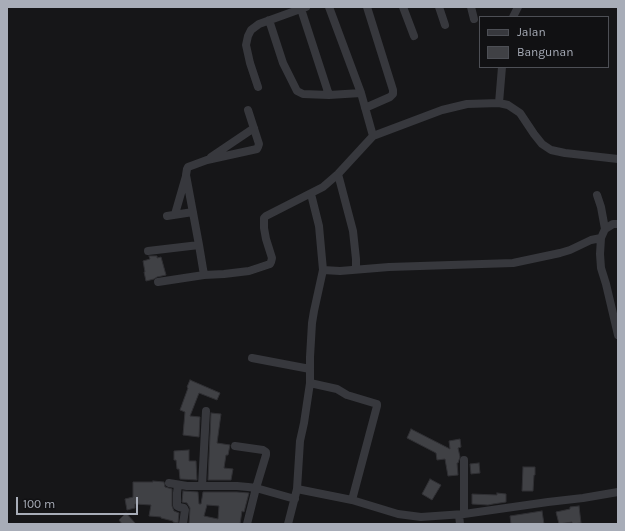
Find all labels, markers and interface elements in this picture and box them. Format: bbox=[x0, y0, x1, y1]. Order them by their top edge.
legend bbox=[479, 16, 609, 68]
text: Jalan bbox=[517, 25, 546, 39]
text: Bangunan bbox=[517, 45, 573, 59]
scale bar bbox=[18, 489, 140, 515]
text: 100 m bbox=[23, 497, 55, 511]

